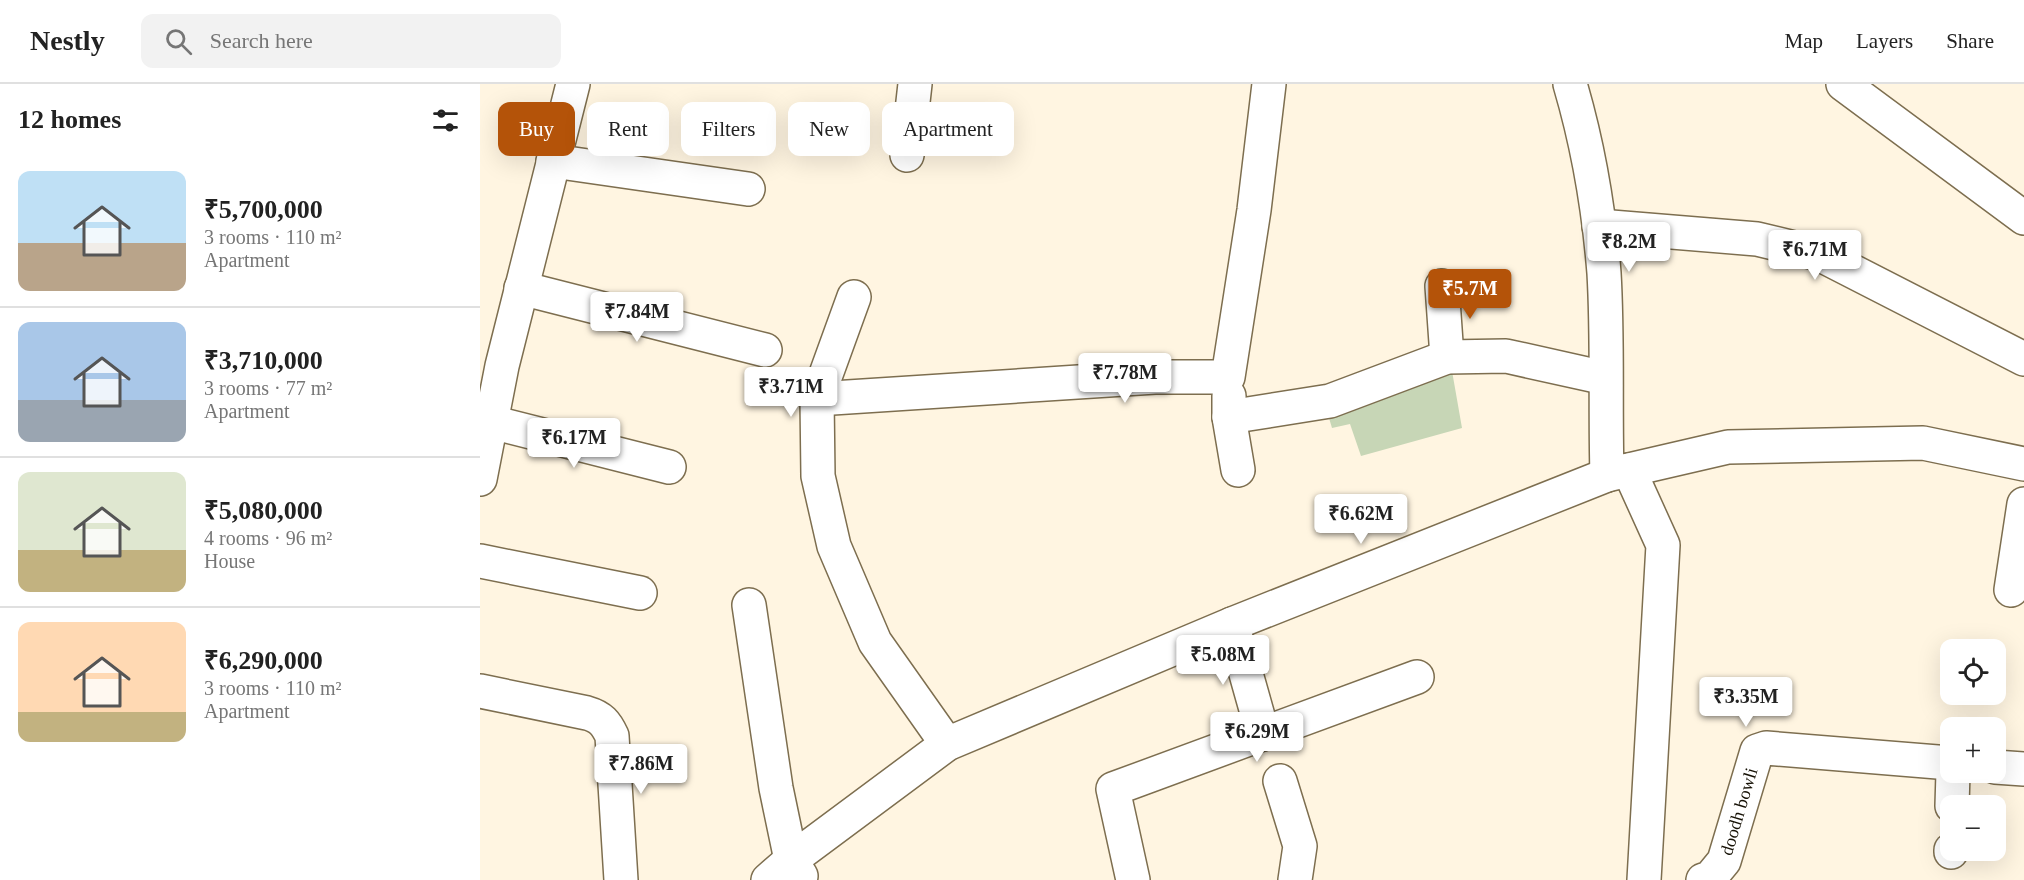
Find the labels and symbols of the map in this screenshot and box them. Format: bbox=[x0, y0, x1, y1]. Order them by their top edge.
pin: ₹8.2M bbox=[1587, 222, 1671, 273]
pin: ₹6.71M bbox=[1766, 230, 1864, 281]
pin: ₹5.7M bbox=[1428, 269, 1512, 320]
pin: ₹7.84M bbox=[588, 292, 686, 343]
pin: ₹7.78M bbox=[1076, 353, 1174, 404]
pin: ₹3.71M bbox=[742, 367, 840, 418]
pin: ₹6.17M bbox=[525, 418, 623, 469]
pin: ₹6.62M bbox=[1312, 494, 1410, 545]
pin: ₹5.08M bbox=[1174, 635, 1272, 686]
pin: ₹3.35M bbox=[1697, 677, 1795, 728]
pin: ₹6.29M bbox=[1208, 712, 1306, 763]
pin: ₹7.86M bbox=[592, 744, 690, 795]
street label: doodh bowli bbox=[1716, 765, 1761, 858]

